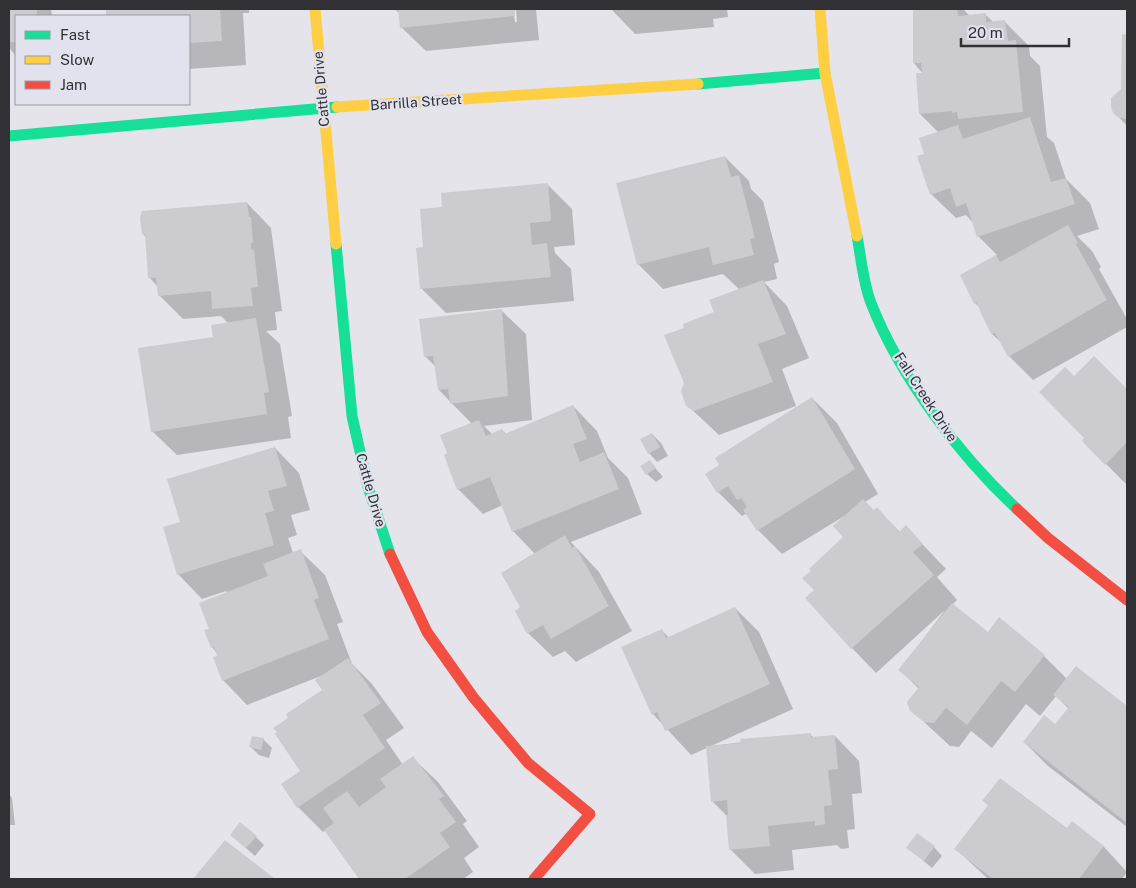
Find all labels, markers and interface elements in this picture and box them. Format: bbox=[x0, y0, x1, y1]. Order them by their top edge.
legend bbox=[15, 15, 190, 105]
scale bar bbox=[961, 15, 1068, 47]
text: 20 m bbox=[968, 24, 1003, 41]
text: Fast bbox=[60, 26, 90, 43]
street label: Cattle Drive bbox=[310, 50, 332, 127]
text: Slow bbox=[60, 51, 95, 68]
text: Jam bbox=[60, 76, 87, 93]
street label: Barrilla Street bbox=[370, 91, 462, 113]
street label: Fall Creek Drive bbox=[891, 349, 961, 445]
street label: Cattle Drive bbox=[353, 451, 389, 529]

